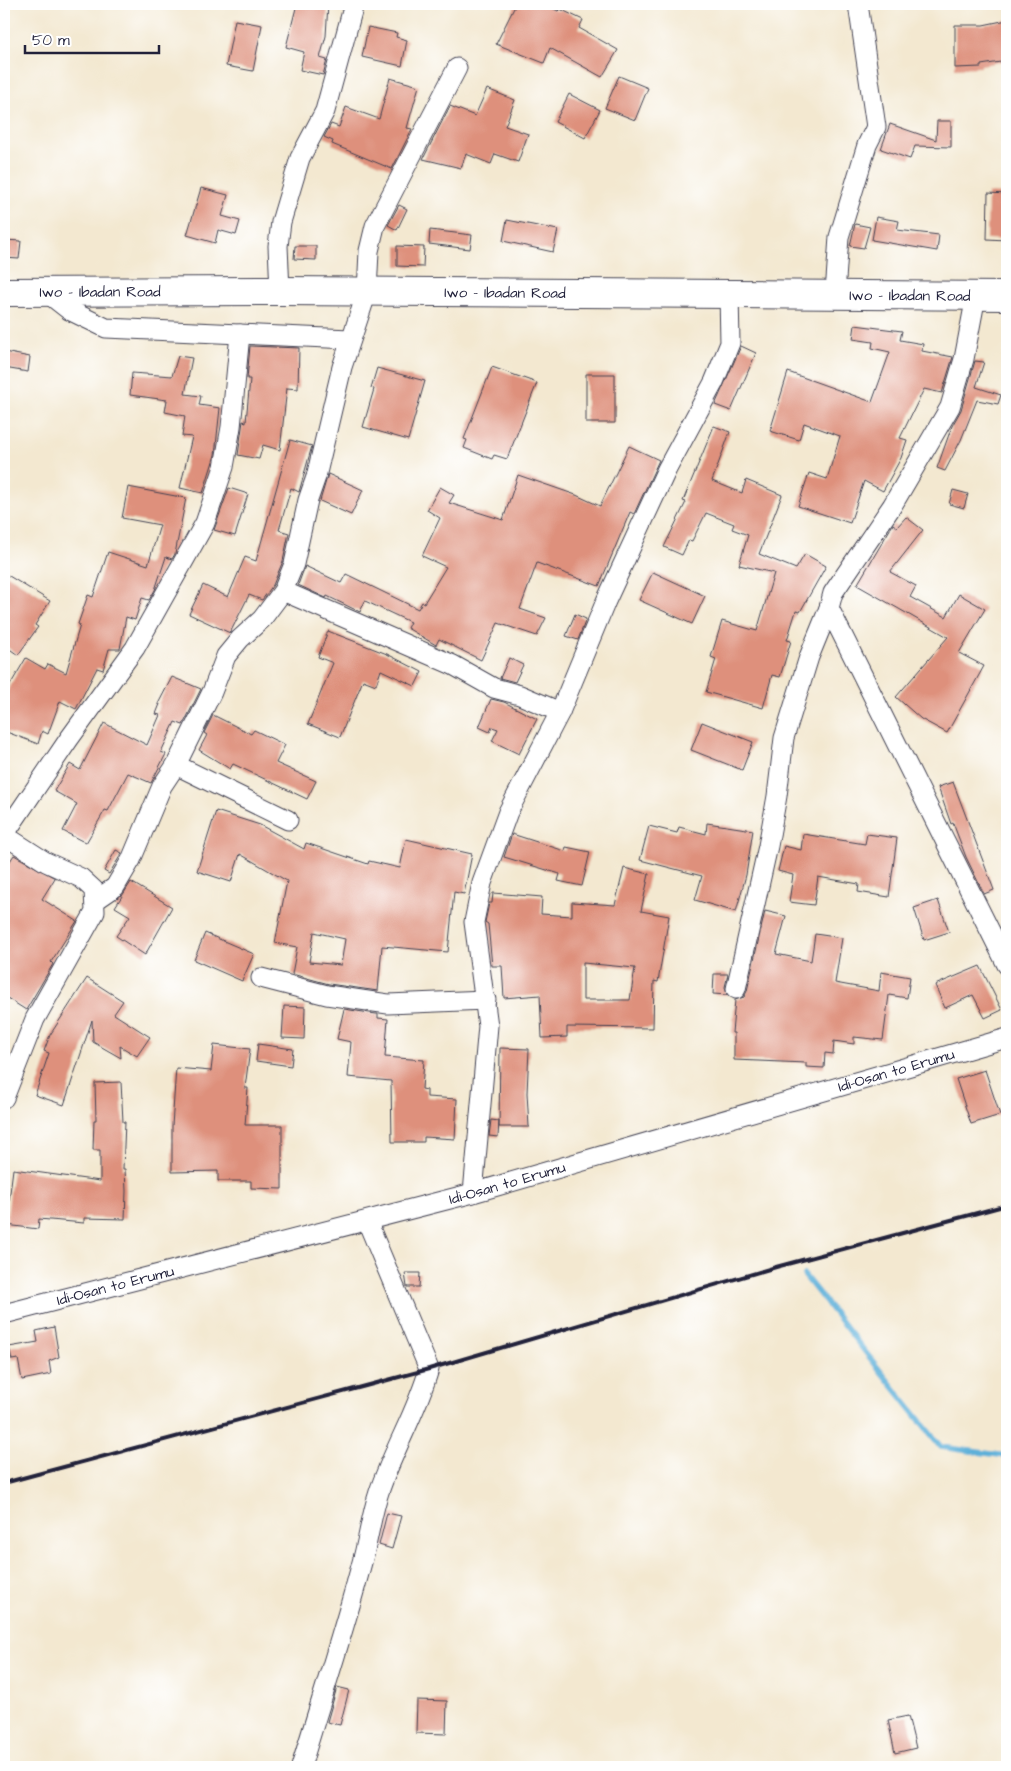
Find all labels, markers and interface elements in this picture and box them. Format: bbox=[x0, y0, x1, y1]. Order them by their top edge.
scale bar bbox=[25, 22, 159, 54]
text: 50 m bbox=[32, 30, 70, 51]
street label: Iwo - Ibadan Road bbox=[39, 281, 161, 302]
street label: Iwo - Ibadan Road bbox=[444, 282, 566, 303]
street label: Iwo - Ibadan Road bbox=[849, 284, 971, 306]
street label: Idi-Osan to Erumu bbox=[835, 1043, 957, 1097]
street label: Idi-Osan to Erumu bbox=[447, 1156, 568, 1209]
street label: Idi-Osan to Erumu bbox=[54, 1260, 177, 1310]

